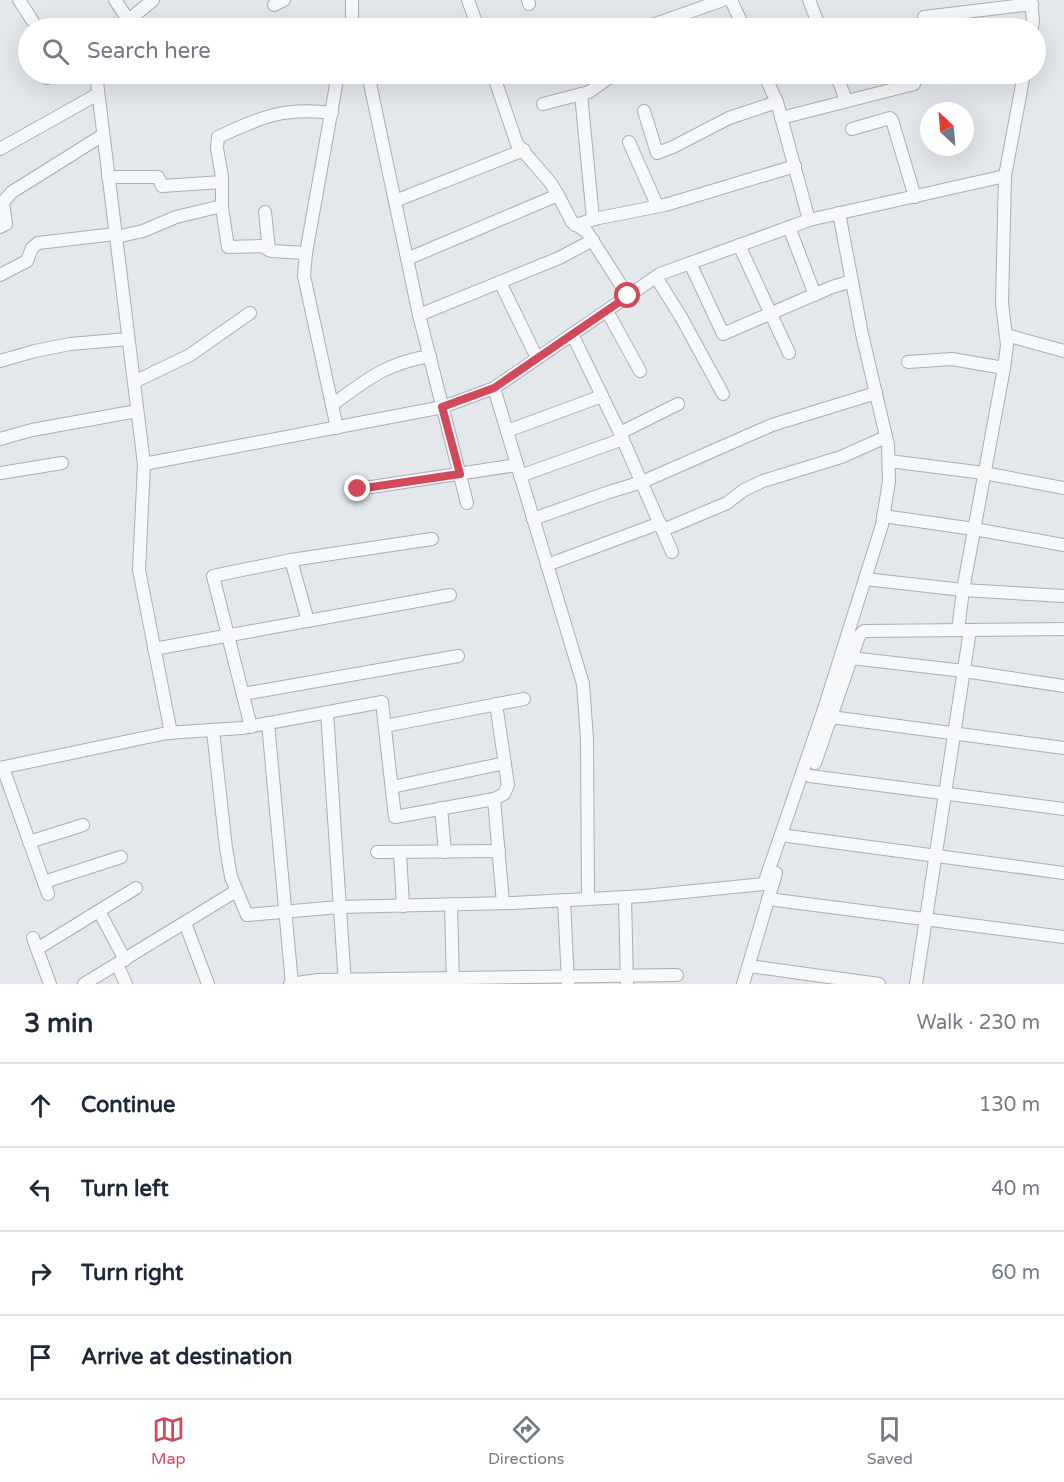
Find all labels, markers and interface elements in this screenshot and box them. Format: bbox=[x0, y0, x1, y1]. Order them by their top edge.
search box bbox=[18, 18, 1046, 84]
icon: search bbox=[39, 35, 72, 68]
text: Search here bbox=[87, 38, 211, 64]
north arrow bbox=[920, 102, 974, 156]
route start bbox=[614, 282, 640, 308]
route end bbox=[344, 475, 370, 501]
text: 3 min bbox=[24, 1008, 93, 1039]
text: Walk · 230 m bbox=[917, 1011, 1040, 1035]
icon: ahead bbox=[24, 1089, 57, 1122]
text: Continue bbox=[81, 1092, 176, 1118]
text: 130 m bbox=[979, 1093, 1040, 1117]
icon: left bbox=[24, 1173, 57, 1206]
text: Turn left bbox=[81, 1176, 169, 1202]
text: 40 m bbox=[991, 1177, 1040, 1201]
icon: right bbox=[24, 1257, 57, 1290]
text: Turn right bbox=[81, 1260, 183, 1286]
text: 60 m bbox=[991, 1261, 1040, 1285]
icon: arrive bbox=[24, 1341, 57, 1374]
text: Arrive at destination bbox=[81, 1344, 292, 1370]
tab: Map bbox=[151, 1413, 186, 1469]
tab: Directions bbox=[488, 1413, 564, 1469]
tab: Saved bbox=[867, 1413, 913, 1469]

